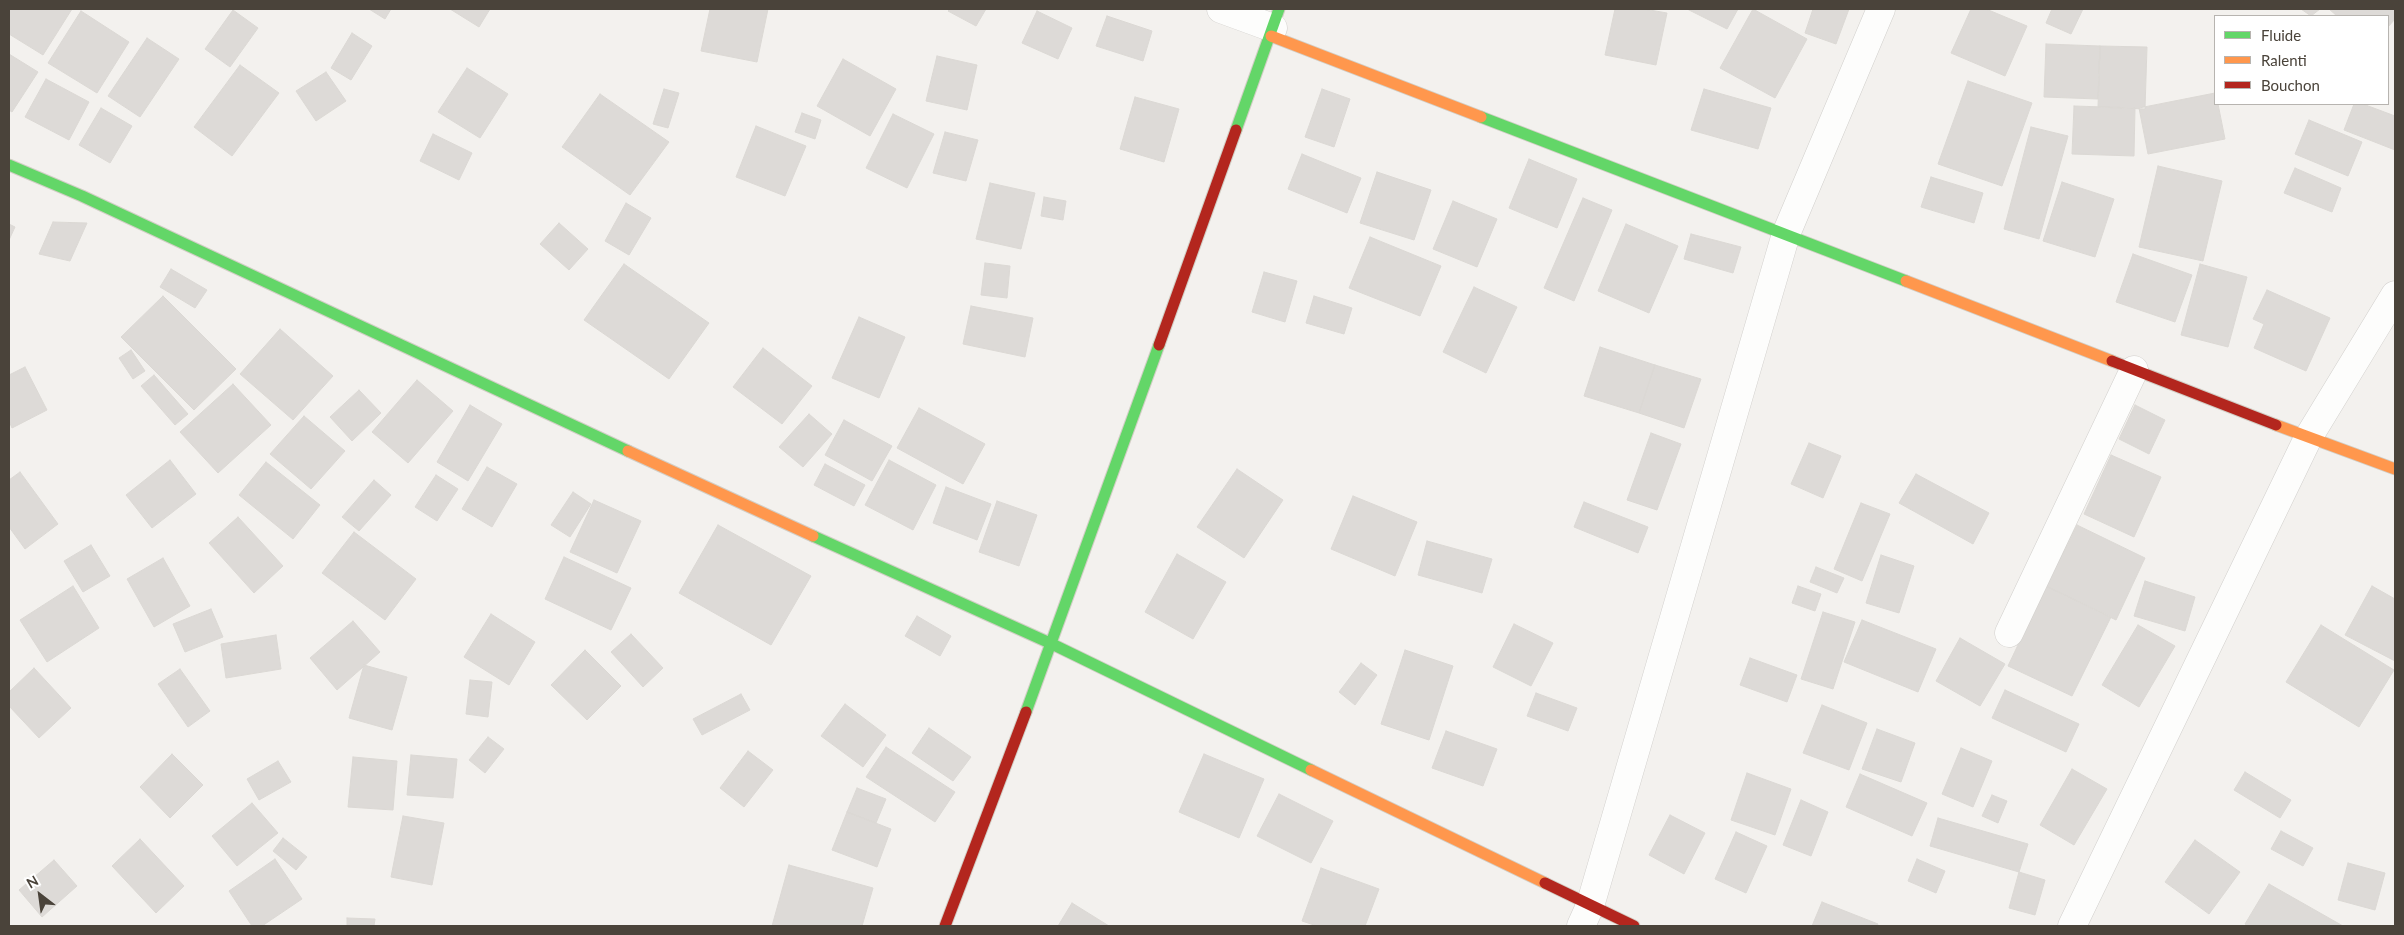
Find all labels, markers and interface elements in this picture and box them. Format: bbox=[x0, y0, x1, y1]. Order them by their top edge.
legend bbox=[2214, 15, 2389, 105]
text: Fluide bbox=[2261, 26, 2301, 44]
text: Ralenti bbox=[2261, 51, 2307, 69]
text: Bouchon bbox=[2261, 76, 2320, 94]
north arrow bbox=[15, 870, 65, 920]
text: N bbox=[23, 872, 41, 892]

